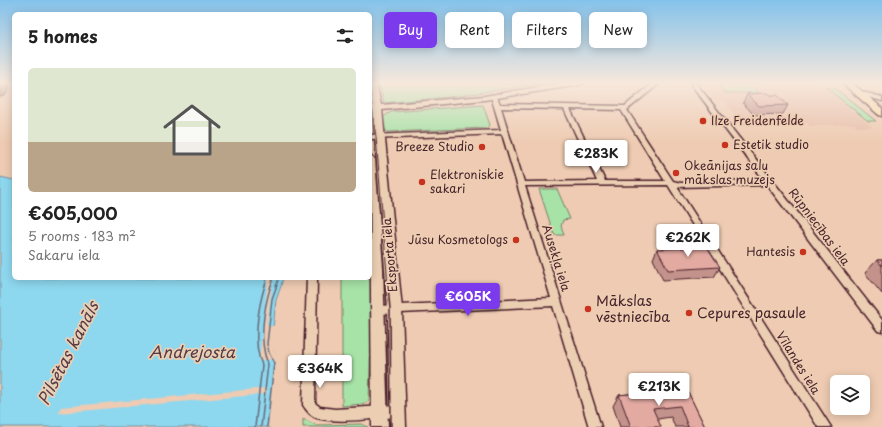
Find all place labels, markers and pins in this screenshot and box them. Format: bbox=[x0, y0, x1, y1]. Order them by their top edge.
place label: Ilze Freidenfelde bbox=[711, 111, 804, 129]
marker: Ilze Freidenfelde bbox=[698, 116, 708, 126]
place label: Estetik studio bbox=[733, 135, 809, 153]
place label: Breeze Studio bbox=[395, 137, 474, 155]
pin: €283K bbox=[568, 140, 624, 174]
marker: Estetik studio bbox=[720, 140, 730, 150]
marker: Breeze Studio bbox=[477, 142, 487, 152]
place label: Okeānijas salu mākslas muzejs bbox=[684, 156, 775, 188]
place label: Elektroniskie sakari bbox=[430, 165, 504, 197]
marker: Okeānijas salu mākslas muzejs bbox=[671, 168, 681, 178]
marker: Elektroniskie sakari bbox=[417, 177, 427, 187]
pin: €262K bbox=[660, 224, 716, 258]
place label: Jūsu Kosmetologs bbox=[408, 230, 509, 248]
marker: Jūsu Kosmetologs bbox=[511, 235, 521, 245]
place label: Hantesis bbox=[746, 242, 795, 260]
marker: Hantesis bbox=[798, 247, 808, 257]
pin: €605K bbox=[440, 283, 496, 317]
place label: Mākslas vēstniecība bbox=[596, 290, 670, 327]
place label: Cepures pasaule bbox=[697, 302, 807, 323]
marker: Mākslas vēstniecība bbox=[583, 304, 593, 314]
marker: Cepures pasaule bbox=[684, 308, 694, 318]
pin: €364K bbox=[292, 355, 348, 389]
pin: €213K bbox=[631, 373, 687, 407]

